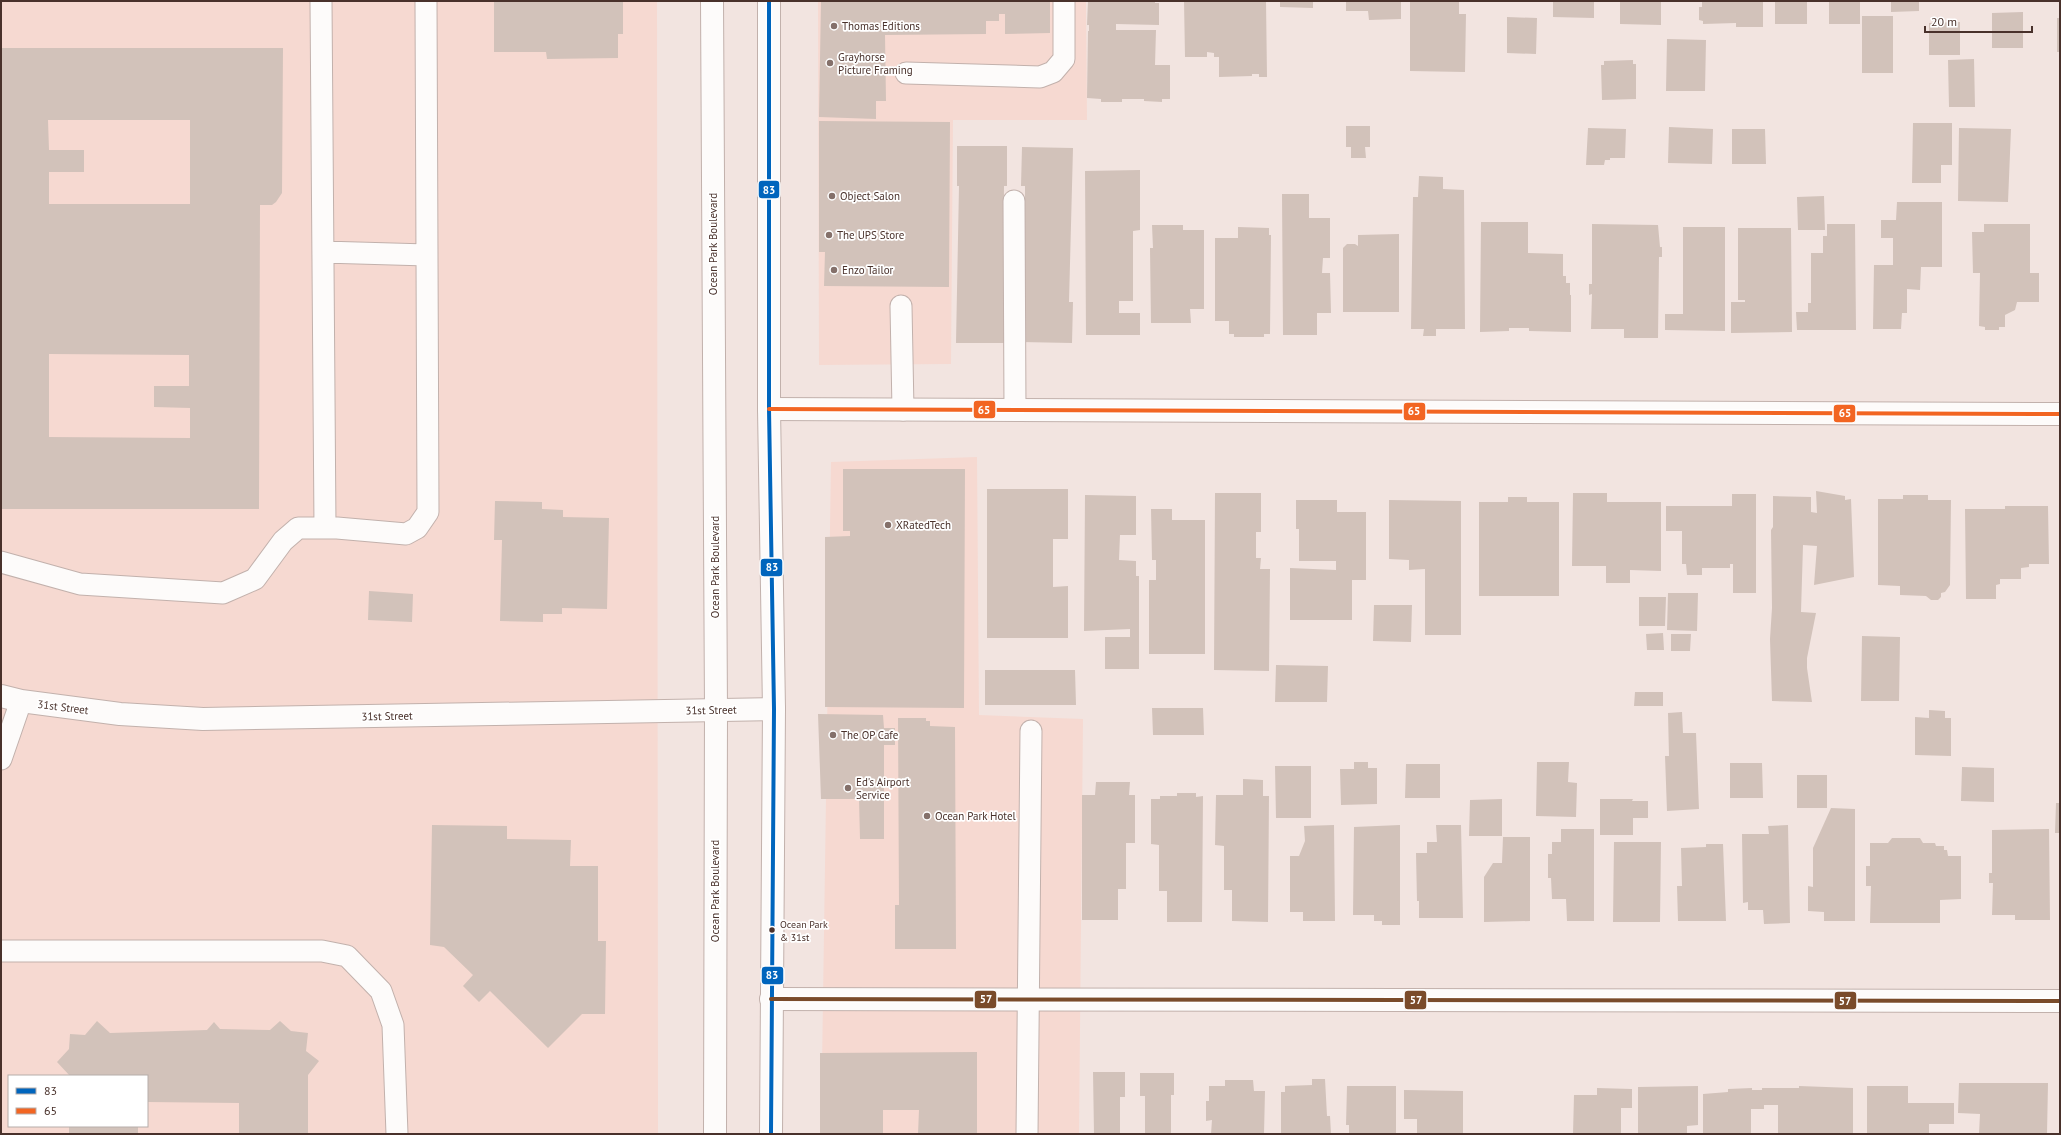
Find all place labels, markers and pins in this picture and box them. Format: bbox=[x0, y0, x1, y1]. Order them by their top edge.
place label: Thomas Editions bbox=[842, 19, 920, 33]
marker: Thomas Editions bbox=[829, 21, 839, 31]
place label: Grayhorse Picture Framing bbox=[838, 50, 913, 77]
marker: Grayhorse Picture Framing bbox=[825, 58, 835, 68]
place label: Object Salon bbox=[840, 189, 900, 203]
marker: Object Salon bbox=[827, 191, 837, 201]
place label: The UPS Store bbox=[837, 228, 905, 242]
marker: The UPS Store bbox=[824, 230, 834, 240]
place label: Enzo Tailor bbox=[842, 263, 894, 277]
marker: Enzo Tailor bbox=[829, 265, 839, 275]
place label: XRatedTech bbox=[896, 518, 951, 532]
marker: XRatedTech bbox=[883, 520, 893, 530]
place label: The OP Cafe bbox=[841, 728, 899, 742]
marker: The OP Cafe bbox=[828, 730, 838, 740]
place label: Ed's Airport Service bbox=[856, 775, 910, 802]
marker: Ed's Airport Service bbox=[843, 783, 853, 793]
place label: Ocean Park Hotel bbox=[935, 809, 1017, 823]
marker: Ocean Park Hotel bbox=[922, 811, 932, 821]
place label: Ocean Park & 31st bbox=[780, 918, 828, 944]
marker: Ocean Park & 31st bbox=[767, 925, 777, 935]

